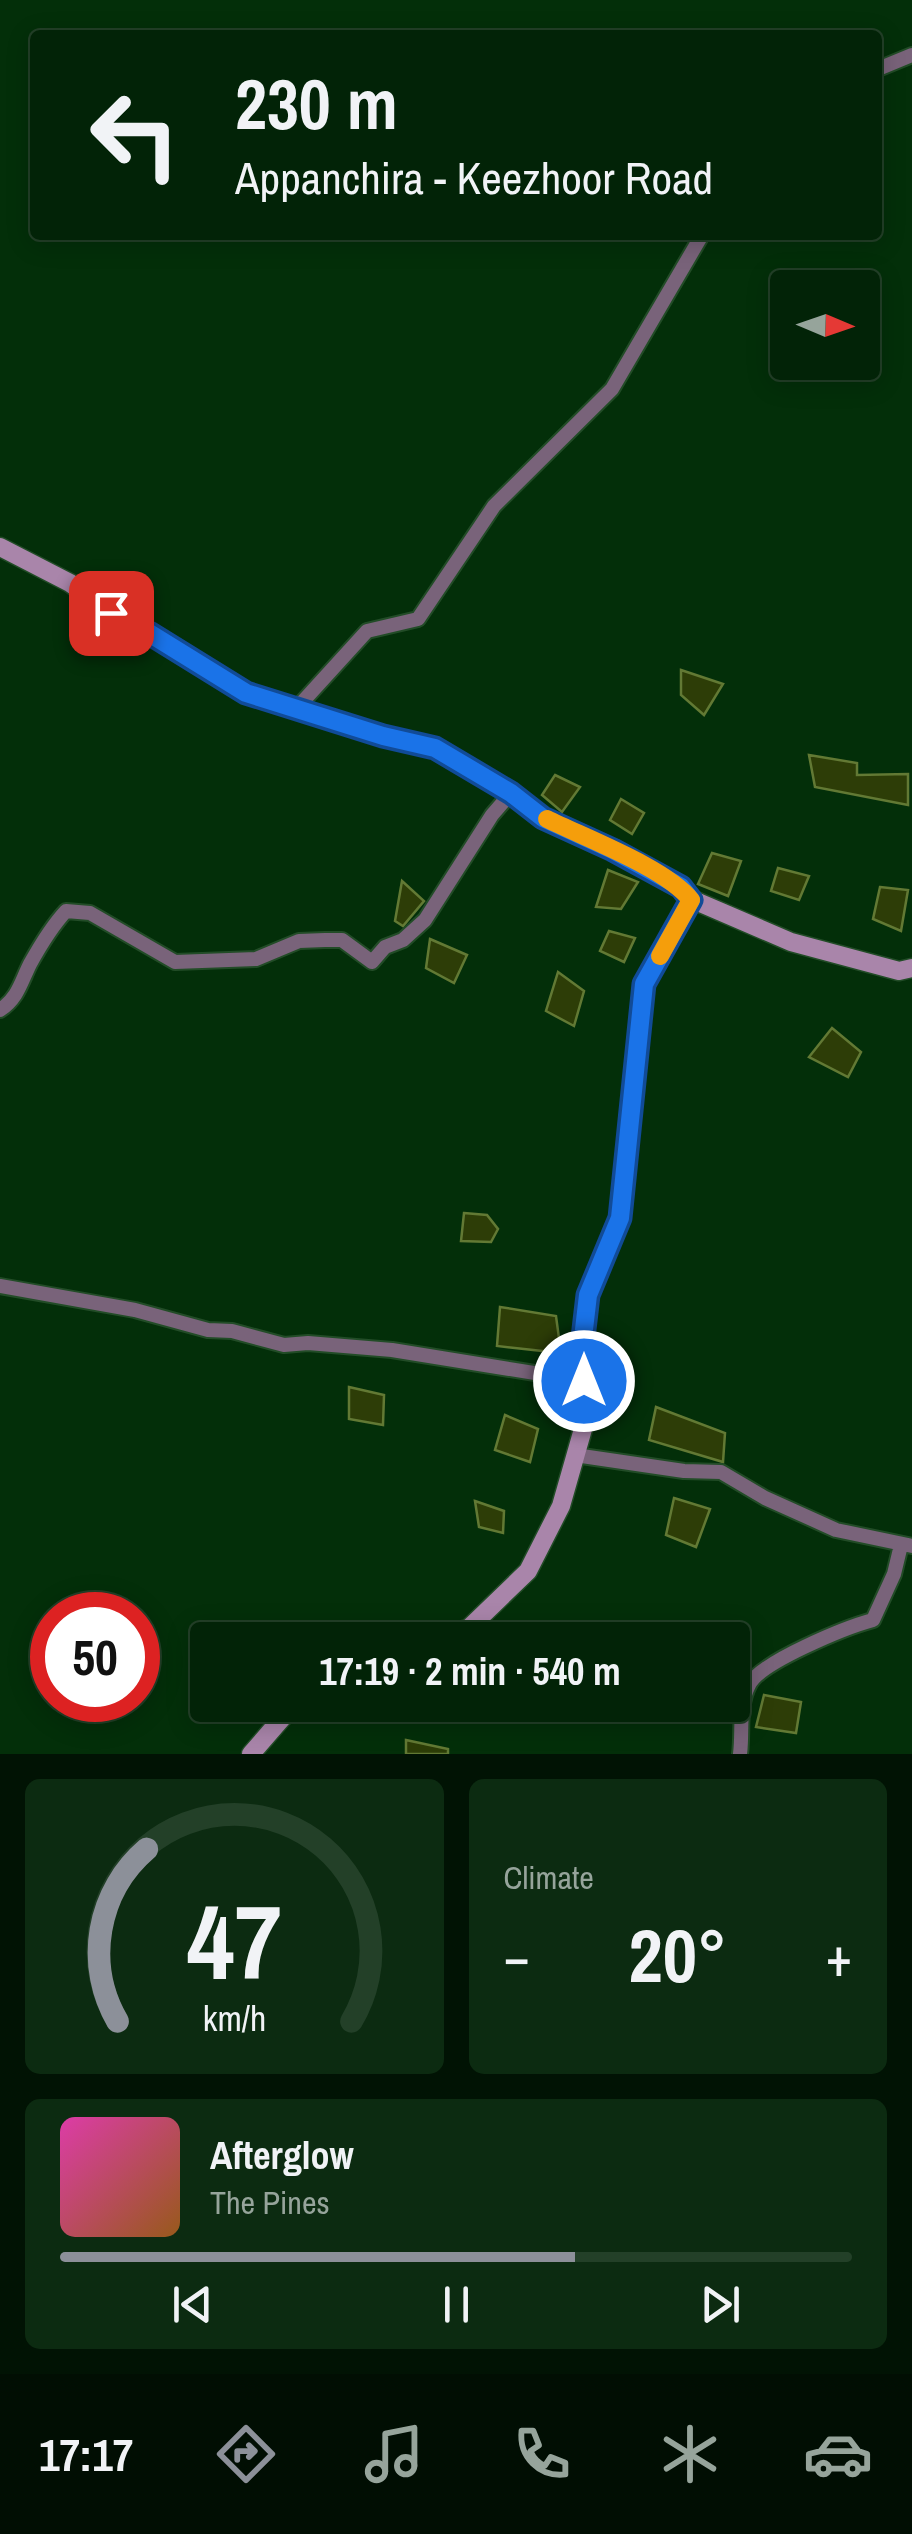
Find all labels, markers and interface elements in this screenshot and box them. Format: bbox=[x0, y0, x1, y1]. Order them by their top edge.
text: 230 m bbox=[235, 57, 398, 151]
icon: left bbox=[70, 70, 200, 200]
text: Appanchira - Keezhoor Road bbox=[235, 147, 713, 208]
north arrow bbox=[770, 270, 880, 380]
map controls bbox=[770, 270, 880, 380]
pin bbox=[69, 571, 154, 656]
icon: arrive bbox=[84, 586, 139, 641]
position arrow bbox=[532, 1329, 636, 1433]
speed limit sign: 50 bbox=[30, 1592, 160, 1722]
text: 17:19 · 2 min · 540 m bbox=[319, 1646, 621, 1697]
text: Climate bbox=[504, 1856, 594, 1899]
text: 47 bbox=[187, 1871, 282, 2011]
text: 20° bbox=[629, 1904, 727, 2005]
text: − bbox=[504, 1919, 530, 1993]
text: + bbox=[826, 1919, 852, 1993]
text: km/h bbox=[202, 1994, 266, 2042]
text: Afterglow bbox=[210, 2130, 354, 2181]
text: The Pines bbox=[210, 2181, 330, 2224]
icon: previous bbox=[165, 2277, 220, 2332]
icon: pause bbox=[429, 2277, 484, 2332]
icon: next bbox=[693, 2277, 748, 2332]
icon: directions bbox=[211, 2419, 281, 2489]
icon: music bbox=[359, 2419, 429, 2489]
icon: phone bbox=[507, 2419, 577, 2489]
icon: climate bbox=[655, 2419, 725, 2489]
icon: car bbox=[803, 2419, 873, 2489]
text: 17:17 bbox=[39, 2424, 133, 2485]

